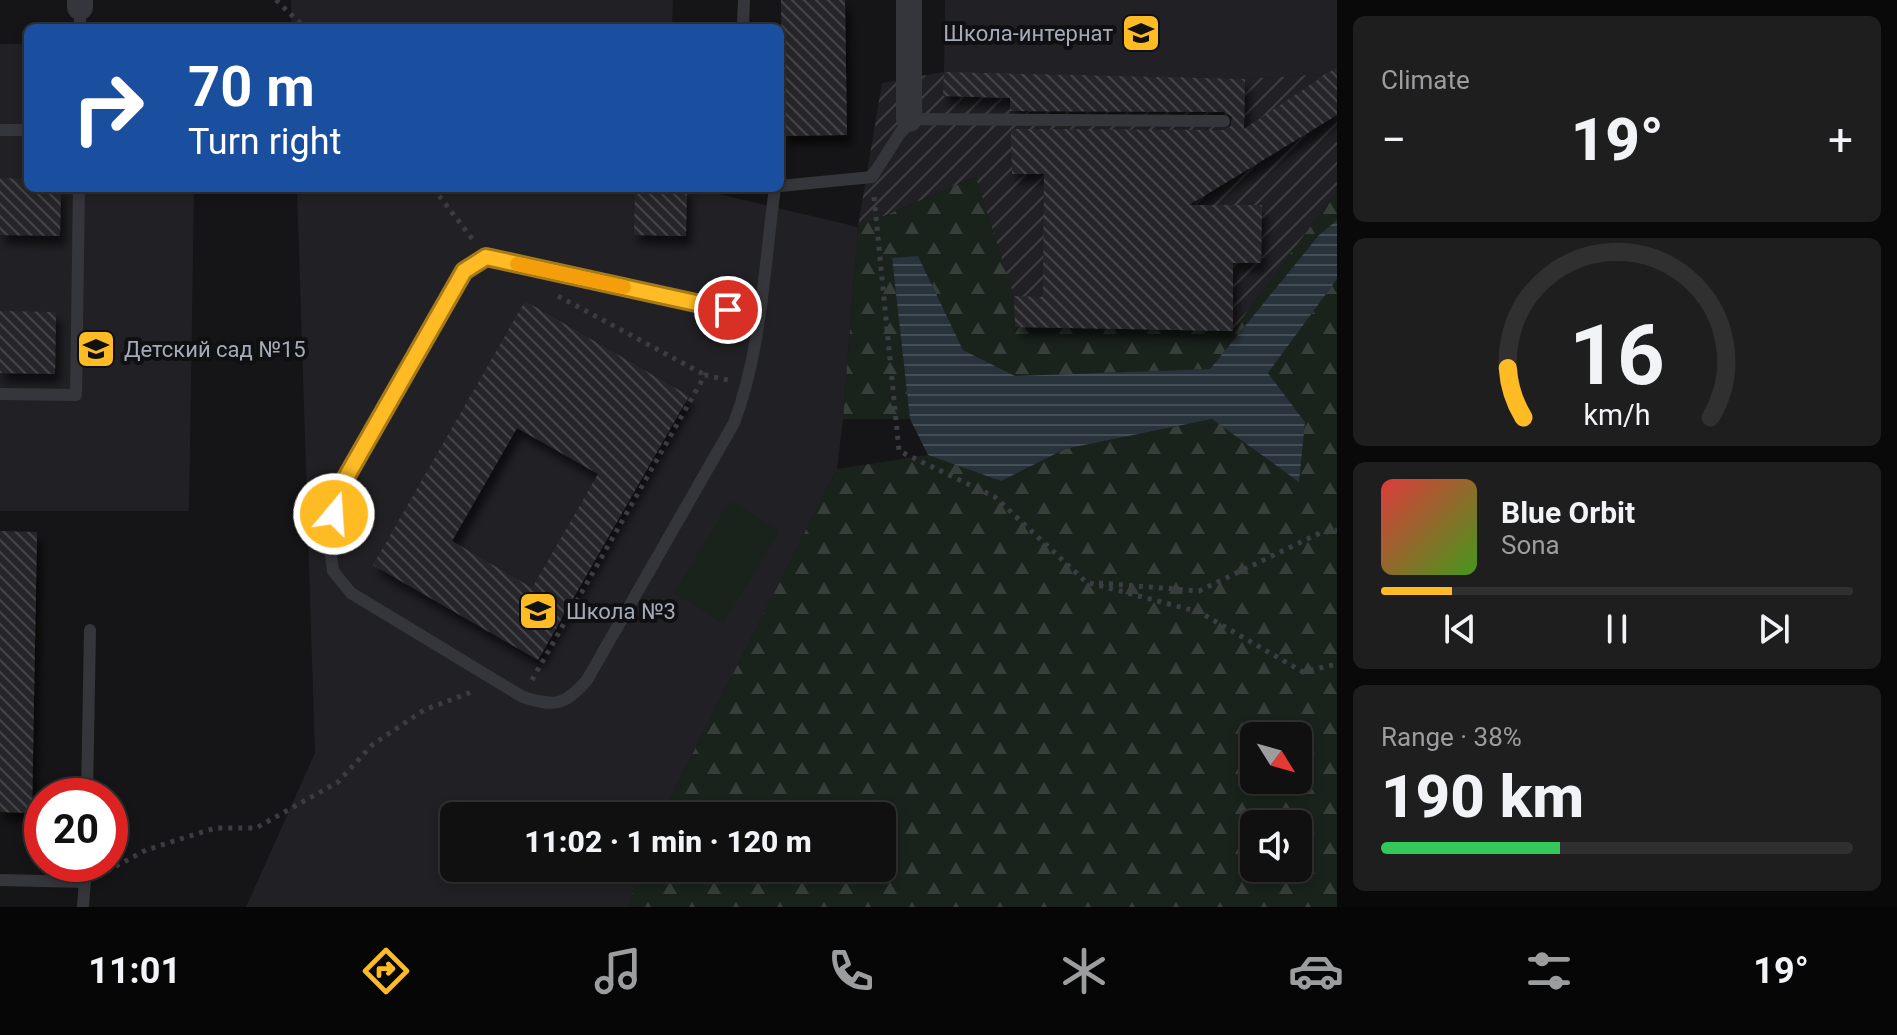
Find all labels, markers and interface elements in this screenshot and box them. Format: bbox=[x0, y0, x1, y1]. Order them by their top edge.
school or university icon: Школа-интернат bbox=[1120, 12, 1162, 54]
place label: Школа-интернат bbox=[943, 21, 1113, 46]
text: 70 m bbox=[188, 54, 315, 120]
icon: right bbox=[56, 56, 160, 160]
text: Climate bbox=[1381, 65, 1470, 95]
text: 19° bbox=[1571, 104, 1664, 175]
text: − bbox=[1381, 114, 1406, 166]
text: + bbox=[1828, 114, 1853, 166]
text: Turn right bbox=[188, 121, 341, 163]
pin bbox=[694, 276, 762, 344]
icon: arrive bbox=[706, 288, 750, 332]
text: 16 bbox=[1569, 307, 1665, 404]
school or university icon: Детский сад №15 bbox=[75, 328, 117, 370]
place label: Детский сад №15 bbox=[124, 337, 306, 362]
text: km/h bbox=[1583, 399, 1651, 433]
position arrow bbox=[292, 472, 376, 556]
text: Blue Orbit bbox=[1501, 495, 1635, 530]
text: Sona bbox=[1501, 530, 1560, 560]
school or university icon: Школа №3 bbox=[517, 590, 559, 632]
place label: Школа №3 bbox=[566, 599, 676, 624]
icon: previous bbox=[1438, 607, 1482, 651]
icon: pause bbox=[1595, 607, 1639, 651]
icon: next bbox=[1752, 607, 1796, 651]
north arrow bbox=[1240, 722, 1312, 794]
map controls bbox=[1240, 722, 1312, 882]
text: Range · 38% bbox=[1381, 722, 1522, 752]
text: 190 km bbox=[1381, 761, 1584, 832]
speed limit sign: 20 bbox=[24, 778, 128, 882]
button: sound bbox=[1240, 810, 1312, 882]
text: 11:02 · 1 min · 120 m bbox=[524, 824, 812, 859]
icon: directions bbox=[358, 943, 414, 999]
icon: music bbox=[590, 943, 646, 999]
icon: phone bbox=[823, 943, 879, 999]
icon: climate bbox=[1056, 943, 1112, 999]
icon: car bbox=[1288, 943, 1344, 999]
icon: filters bbox=[1521, 943, 1577, 999]
text: 11:01 bbox=[88, 950, 181, 992]
text: 19° bbox=[1753, 950, 1809, 992]

